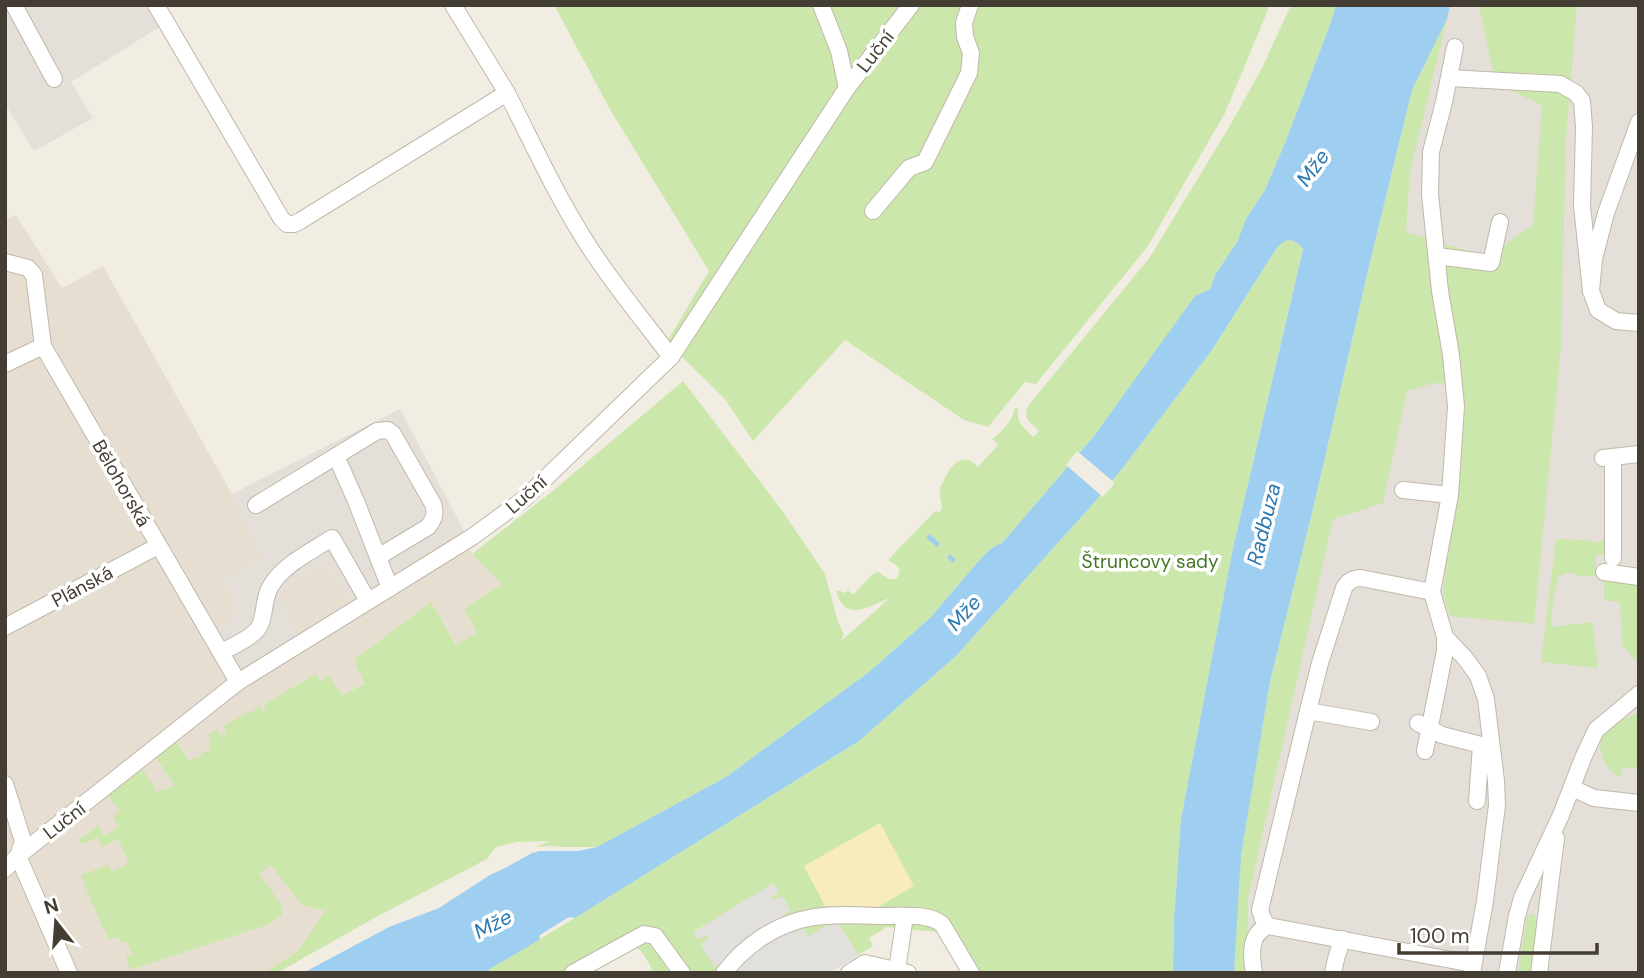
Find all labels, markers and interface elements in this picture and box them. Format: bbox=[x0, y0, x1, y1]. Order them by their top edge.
street label: Luční bbox=[851, 25, 900, 77]
water label: Mže bbox=[1290, 144, 1336, 192]
street label: Bělohorská bbox=[87, 435, 156, 531]
street label: Luční bbox=[500, 469, 553, 519]
water label: Radbuza bbox=[1240, 480, 1288, 568]
park label: Štruncovy sady bbox=[1082, 549, 1219, 574]
street label: Plánská bbox=[47, 560, 117, 613]
water label: Mže bbox=[940, 589, 988, 637]
street label: Luční bbox=[38, 796, 91, 845]
north arrow bbox=[21, 887, 91, 957]
text: N bbox=[41, 892, 61, 920]
water label: Mže bbox=[469, 903, 517, 945]
scale bar bbox=[1399, 912, 1597, 956]
text: 100 m bbox=[1410, 922, 1470, 950]

